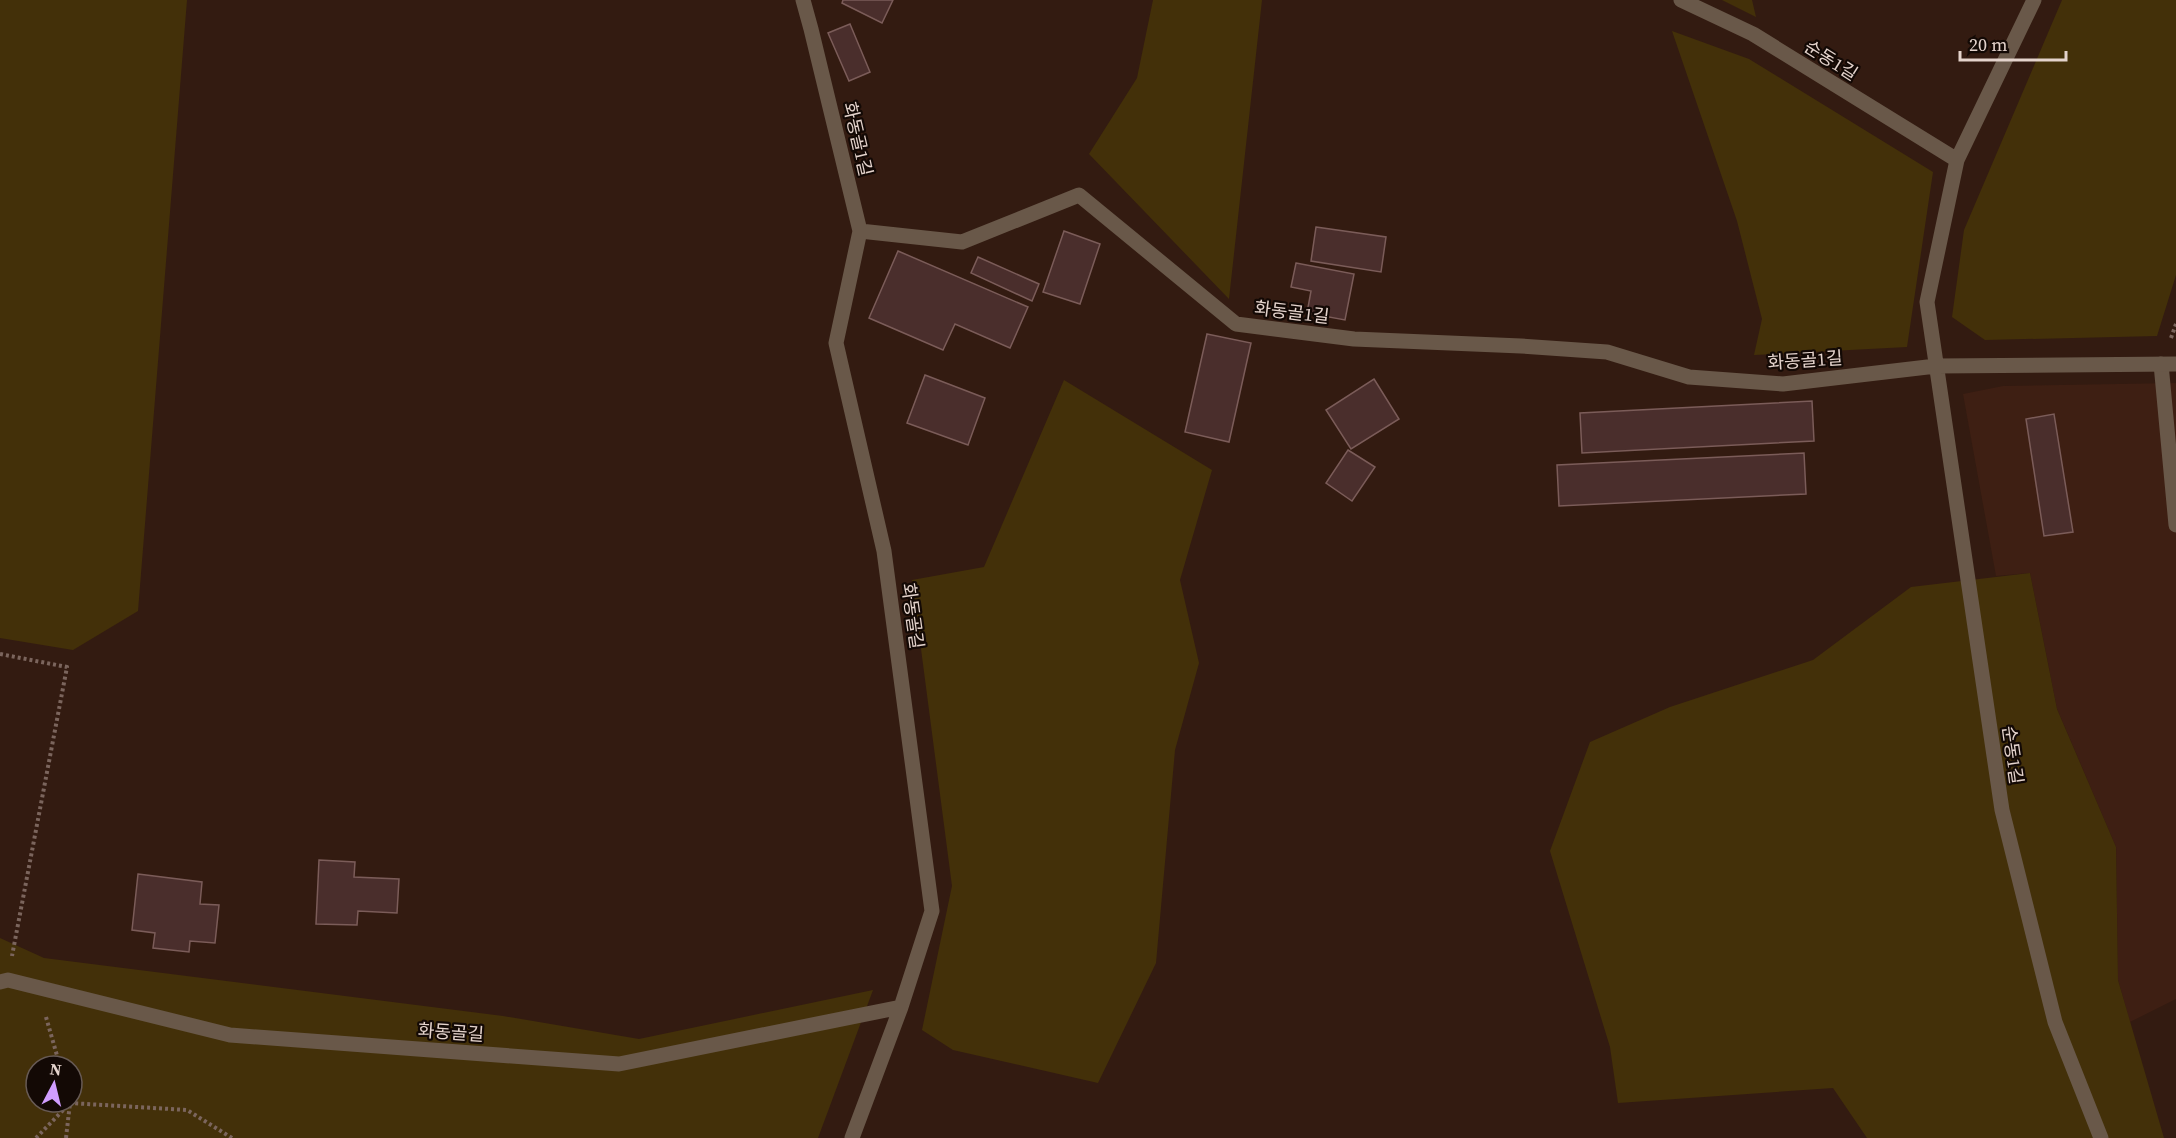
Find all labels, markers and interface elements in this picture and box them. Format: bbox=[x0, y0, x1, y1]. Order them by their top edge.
scale bar bbox=[1960, 24, 2066, 62]
text: 20 m bbox=[1969, 32, 2007, 57]
street label: 순동1길 bbox=[1799, 34, 1863, 86]
street label: 화동골1길 bbox=[837, 100, 879, 178]
street label: 화동골1길 bbox=[1253, 295, 1331, 329]
street label: 화동골1길 bbox=[1767, 345, 1843, 375]
street label: 화동골길 bbox=[896, 581, 930, 651]
street label: 순동1길 bbox=[1997, 724, 2029, 786]
street label: 화동골길 bbox=[417, 1017, 485, 1047]
north arrow bbox=[24, 1054, 84, 1114]
text: N bbox=[49, 1057, 63, 1081]

